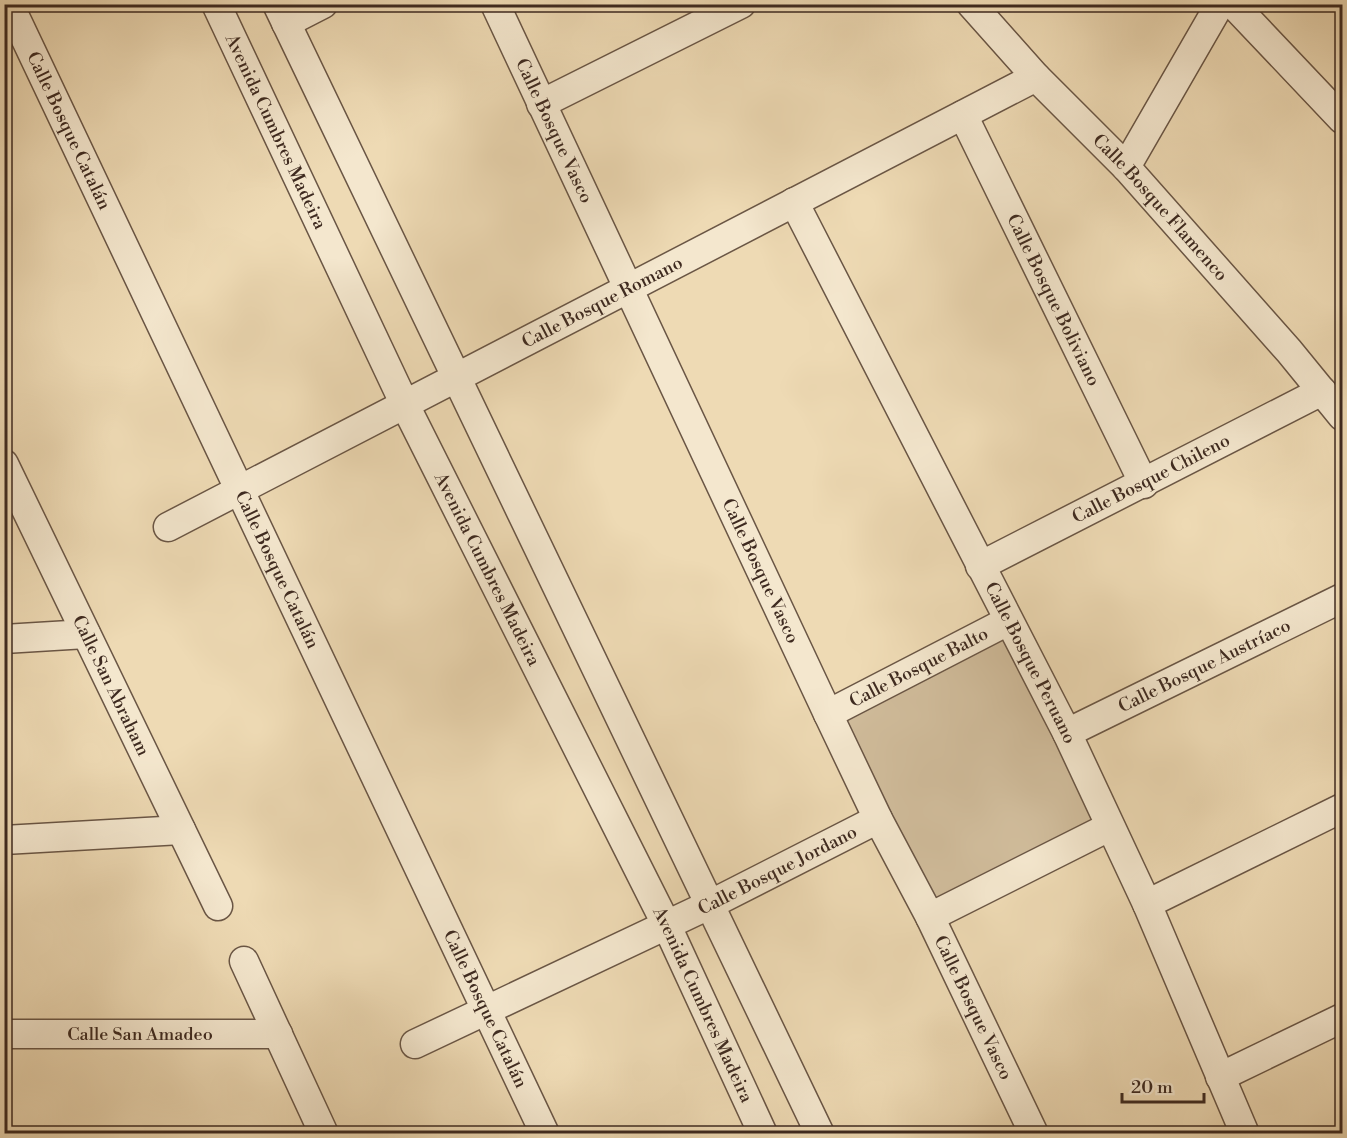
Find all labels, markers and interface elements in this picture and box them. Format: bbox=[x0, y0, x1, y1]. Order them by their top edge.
street label: Avenida Cumbres Madeira bbox=[220, 29, 332, 234]
street label: Calle Bosque Catalán bbox=[22, 48, 116, 213]
street label: Calle Bosque Vasco bbox=[511, 55, 598, 207]
street label: Calle Bosque Flamenco bbox=[1088, 129, 1233, 286]
street label: Calle Bosque Boliviano bbox=[1002, 210, 1106, 390]
street label: Calle Bosque Romano bbox=[518, 251, 686, 353]
street label: Calle Bosque Chileno bbox=[1068, 429, 1234, 528]
street label: Avenida Cumbres Madeira bbox=[429, 468, 546, 670]
street label: Calle Bosque Catalán bbox=[230, 487, 325, 653]
street label: Calle Bosque Vasco bbox=[717, 495, 805, 647]
street label: Calle Bosque Peruano bbox=[980, 578, 1082, 747]
street label: Calle San Abraham bbox=[67, 611, 155, 760]
street label: Calle Bosque Austríaco bbox=[1114, 614, 1294, 718]
street label: Calle Bosque Balto bbox=[845, 622, 992, 713]
street label: Calle Bosque Jordano bbox=[694, 820, 861, 920]
street label: Avenida Cumbres Madeira bbox=[647, 902, 759, 1107]
street label: Calle Bosque Catalán bbox=[438, 926, 533, 1092]
street label: Calle Bosque Vasco bbox=[929, 932, 1018, 1084]
street label: Calle San Amadeo bbox=[67, 1023, 213, 1046]
scale bar bbox=[1122, 1066, 1204, 1104]
text: 20 m bbox=[1131, 1076, 1173, 1099]

